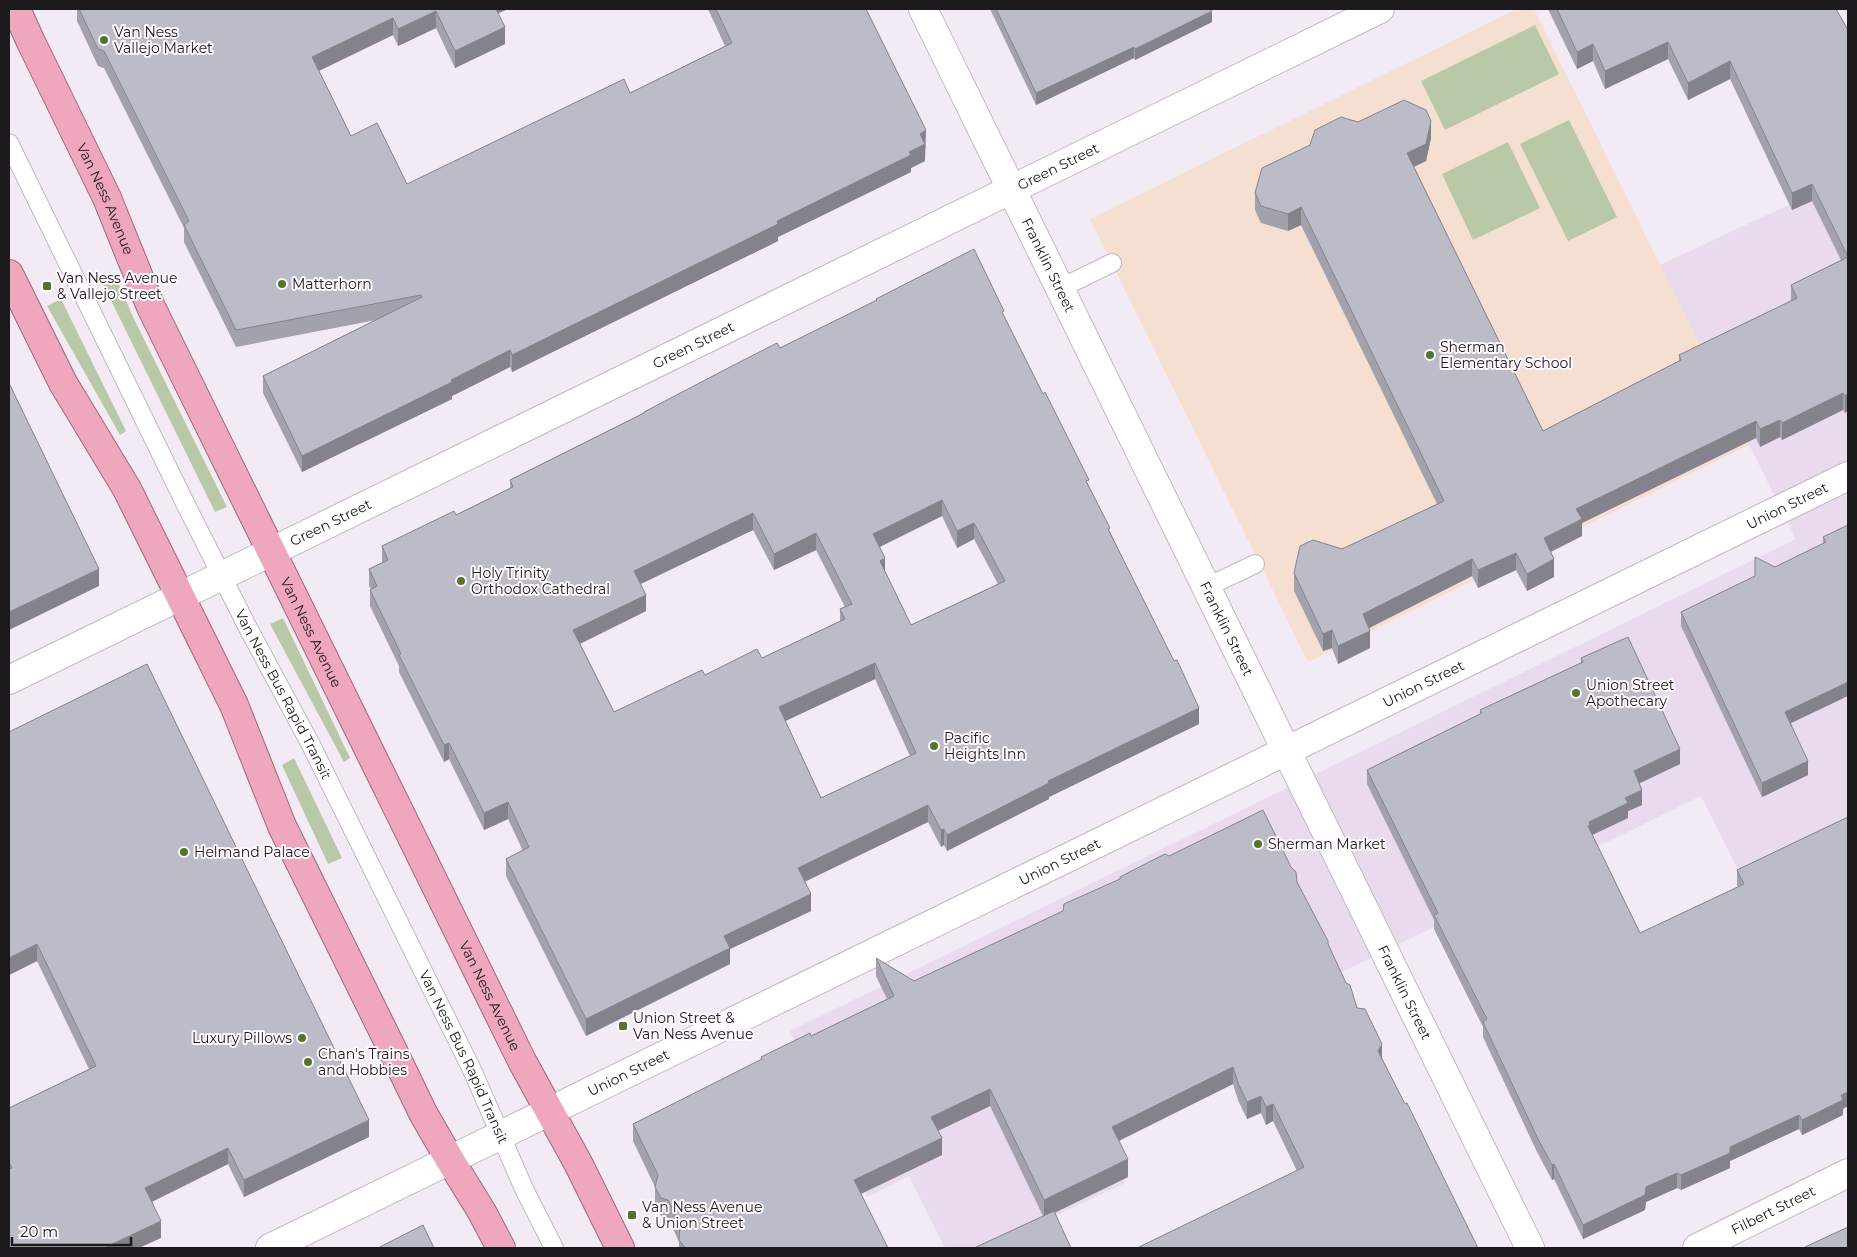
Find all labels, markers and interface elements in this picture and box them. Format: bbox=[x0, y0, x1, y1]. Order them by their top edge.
place label: Van Ness Vallejo Market bbox=[114, 23, 213, 57]
marker: Van Ness Vallejo Market bbox=[98, 34, 110, 46]
street label: Green Street bbox=[1014, 139, 1102, 194]
street label: Van Ness Avenue bbox=[73, 140, 138, 257]
street label: Franklin Street bbox=[1018, 215, 1079, 315]
place label: Van Ness Avenue & Vallejo Street bbox=[57, 269, 177, 303]
place label: Matterhorn bbox=[292, 275, 372, 293]
marker: Matterhorn bbox=[276, 278, 288, 290]
marker: Van Ness Avenue & Vallejo Street bbox=[41, 280, 53, 292]
street label: Green Street bbox=[650, 317, 738, 373]
place label: Sherman Elementary School bbox=[1440, 338, 1572, 372]
marker: Sherman Elementary School bbox=[1424, 349, 1436, 361]
street label: Union Street bbox=[1743, 478, 1831, 533]
street label: Green Street bbox=[287, 495, 375, 550]
place label: Holy Trinity Orthodox Cathedral bbox=[471, 564, 610, 598]
street label: Van Ness Avenue bbox=[276, 574, 346, 690]
marker: Holy Trinity Orthodox Cathedral bbox=[455, 575, 467, 587]
street label: Franklin Street bbox=[1196, 578, 1257, 679]
street label: Van Ness Bus Rapid Transit bbox=[231, 606, 336, 783]
street label: Union Street bbox=[1380, 656, 1467, 711]
place label: Union Street Apothecary bbox=[1586, 676, 1675, 710]
marker: Union Street Apothecary bbox=[1570, 687, 1582, 699]
place label: Pacific Heights Inn bbox=[944, 729, 1026, 763]
marker: Pacific Heights Inn bbox=[928, 740, 940, 752]
street label: Union Street bbox=[1016, 834, 1104, 889]
place label: Sherman Market bbox=[1268, 835, 1386, 853]
marker: Sherman Market bbox=[1252, 838, 1264, 850]
place label: Helmand Palace bbox=[194, 843, 310, 861]
marker: Helmand Palace bbox=[178, 846, 190, 858]
street label: Van Ness Avenue bbox=[455, 938, 525, 1054]
street label: Franklin Street bbox=[1374, 942, 1436, 1043]
street label: Van Ness Bus Rapid Transit bbox=[415, 967, 512, 1147]
place label: Union Street & Van Ness Avenue bbox=[633, 1009, 753, 1043]
marker: Union Street & Van Ness Avenue bbox=[617, 1020, 629, 1032]
place label: Luxury Pillows bbox=[192, 1029, 292, 1047]
marker: Luxury Pillows bbox=[296, 1032, 308, 1044]
place label: Chan's Trains and Hobbies bbox=[318, 1045, 410, 1079]
street label: Union Street bbox=[585, 1045, 672, 1100]
marker: Chan's Trains and Hobbies bbox=[302, 1056, 314, 1068]
street label: Filbert Street bbox=[1728, 1182, 1819, 1239]
place label: Van Ness Avenue & Union Street bbox=[642, 1198, 762, 1232]
marker: Van Ness Avenue & Union Street bbox=[626, 1209, 638, 1221]
scale bar bbox=[12, 1214, 131, 1246]
text: 20 m bbox=[20, 1222, 58, 1241]

